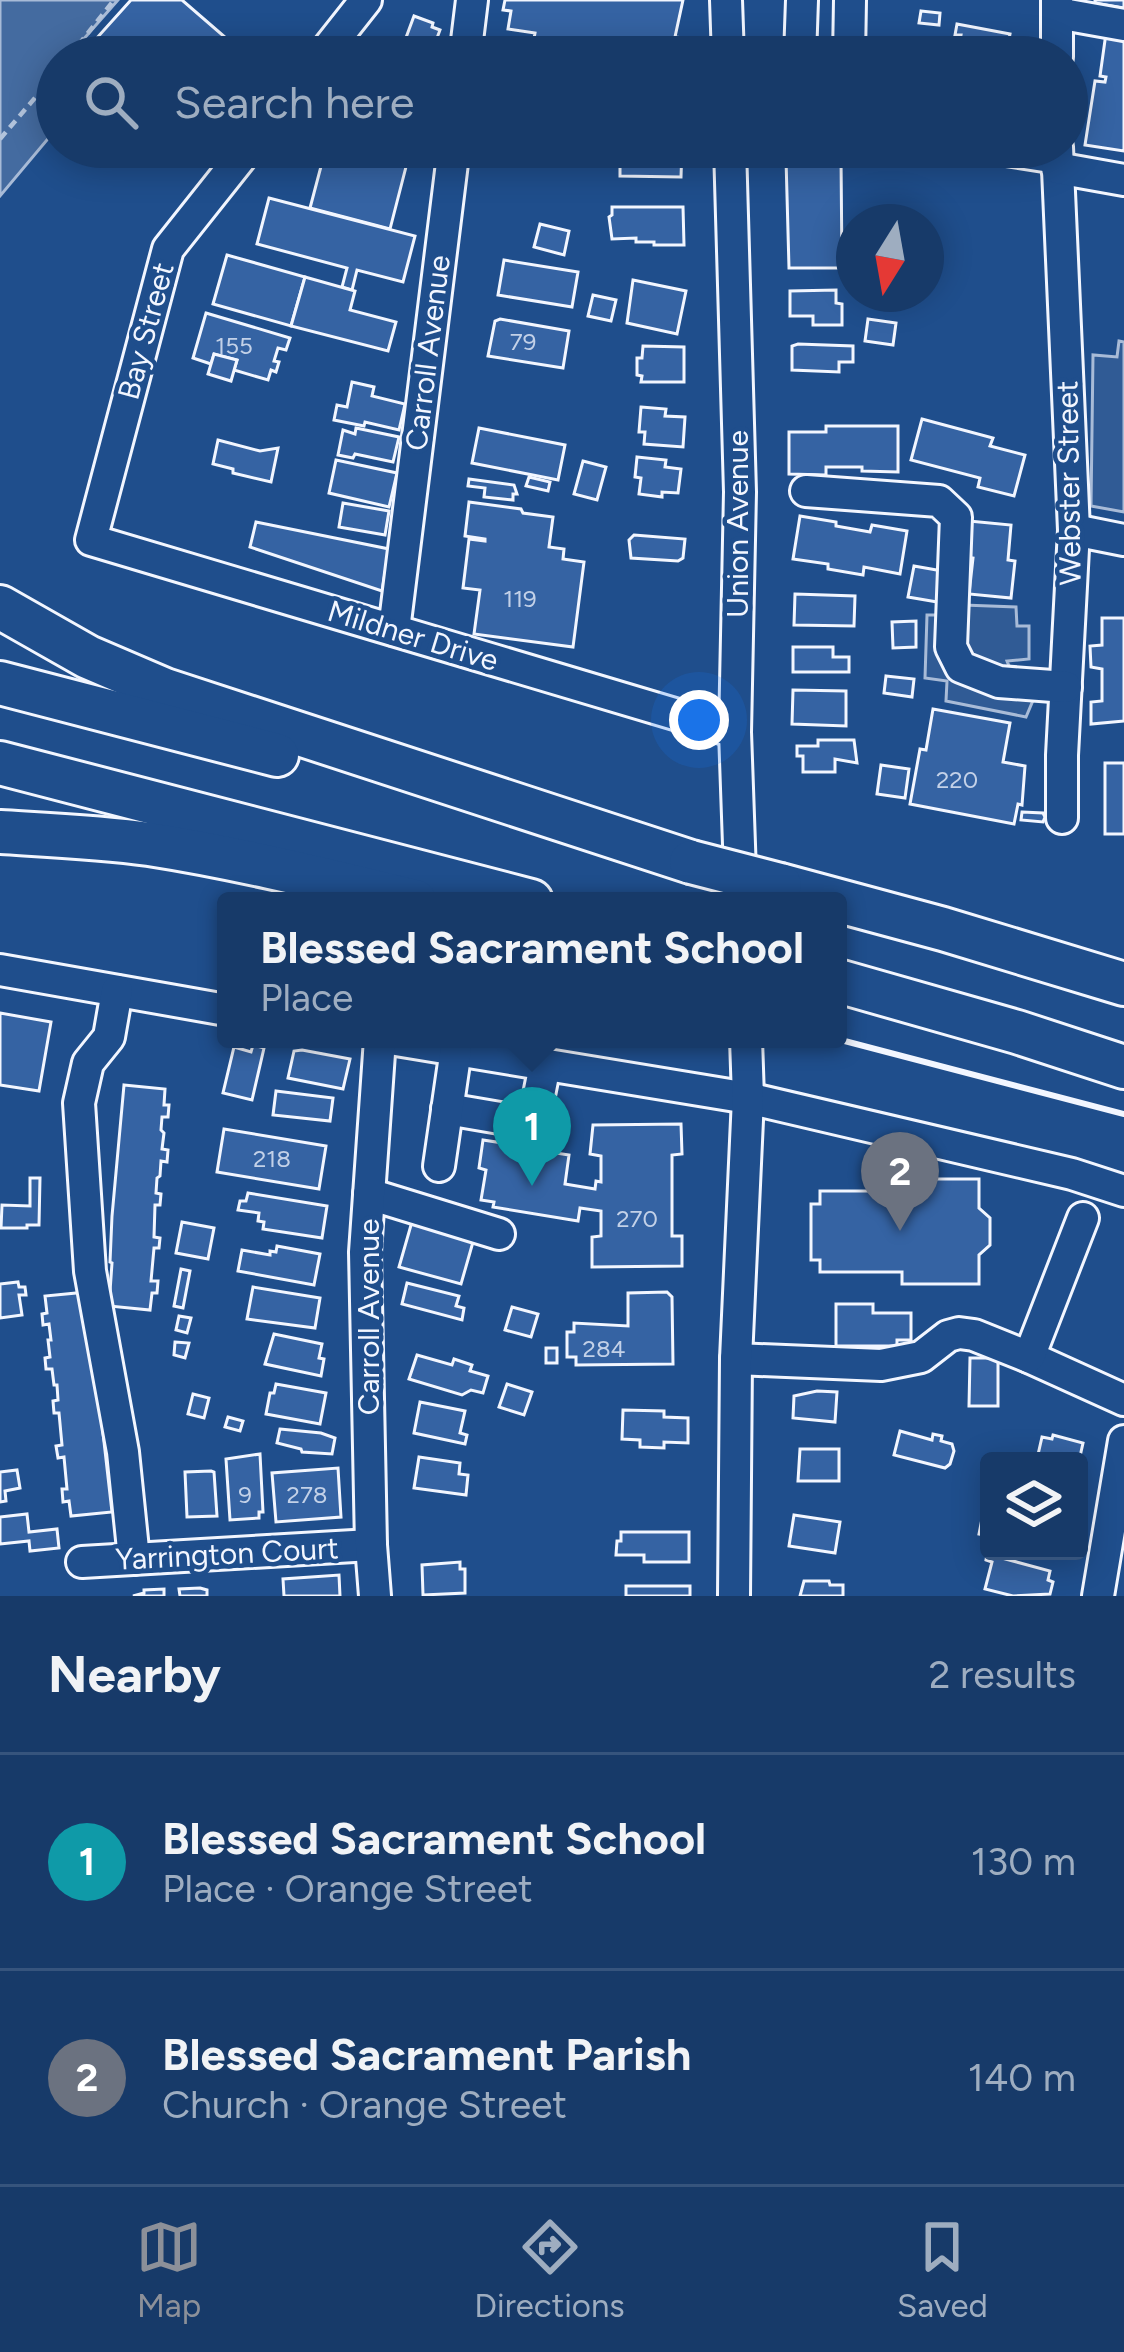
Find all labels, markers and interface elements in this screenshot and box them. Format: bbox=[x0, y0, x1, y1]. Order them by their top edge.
search box bbox=[36, 36, 1088, 168]
icon: search bbox=[78, 69, 144, 135]
text: Search here bbox=[174, 75, 414, 129]
north arrow bbox=[836, 204, 944, 312]
street label: Carroll Avenue bbox=[397, 253, 458, 453]
street label: Bay Street bbox=[109, 258, 182, 404]
house number: 79 bbox=[510, 327, 536, 356]
house number: 155 bbox=[215, 331, 253, 360]
street label: Webster Street bbox=[1048, 380, 1089, 586]
street label: Union Avenue bbox=[719, 430, 756, 618]
house number: 119 bbox=[503, 584, 537, 613]
street label: Mildner Drive bbox=[323, 592, 503, 679]
your location bbox=[669, 690, 729, 750]
house number: 220 bbox=[936, 765, 978, 794]
popup bbox=[217, 892, 847, 1048]
text: Blessed Sacrament School bbox=[260, 920, 804, 974]
text: Place bbox=[260, 974, 353, 1021]
pin: 1 bbox=[493, 1087, 571, 1186]
pin: 2 bbox=[861, 1132, 939, 1231]
house number: 218 bbox=[253, 1144, 291, 1173]
house number: 270 bbox=[616, 1204, 658, 1233]
street label: Carroll Avenue bbox=[350, 1219, 387, 1415]
house number: 284 bbox=[582, 1334, 626, 1363]
map controls bbox=[980, 1452, 1088, 1560]
button: layers bbox=[980, 1452, 1088, 1560]
house number: 9 bbox=[238, 1480, 252, 1509]
house number: 278 bbox=[286, 1480, 328, 1509]
street label: Yarrington Court bbox=[115, 1529, 339, 1578]
text: Nearby bbox=[48, 1644, 221, 1705]
text: 2 results bbox=[929, 1651, 1076, 1698]
text: Blessed Sacrament School bbox=[162, 1811, 706, 1865]
text: 1 bbox=[79, 1838, 95, 1885]
text: 130 m bbox=[971, 1838, 1076, 1885]
text: Place · Orange Street bbox=[162, 1865, 533, 1912]
text: Blessed Sacrament Parish bbox=[162, 2027, 691, 2081]
text: 2 bbox=[76, 2054, 98, 2101]
text: 140 m bbox=[968, 2054, 1076, 2101]
text: Church · Orange Street bbox=[162, 2081, 567, 2128]
tab: Map bbox=[136, 2214, 202, 2325]
tab: Directions bbox=[474, 2214, 625, 2325]
tab: Saved bbox=[897, 2214, 988, 2325]

